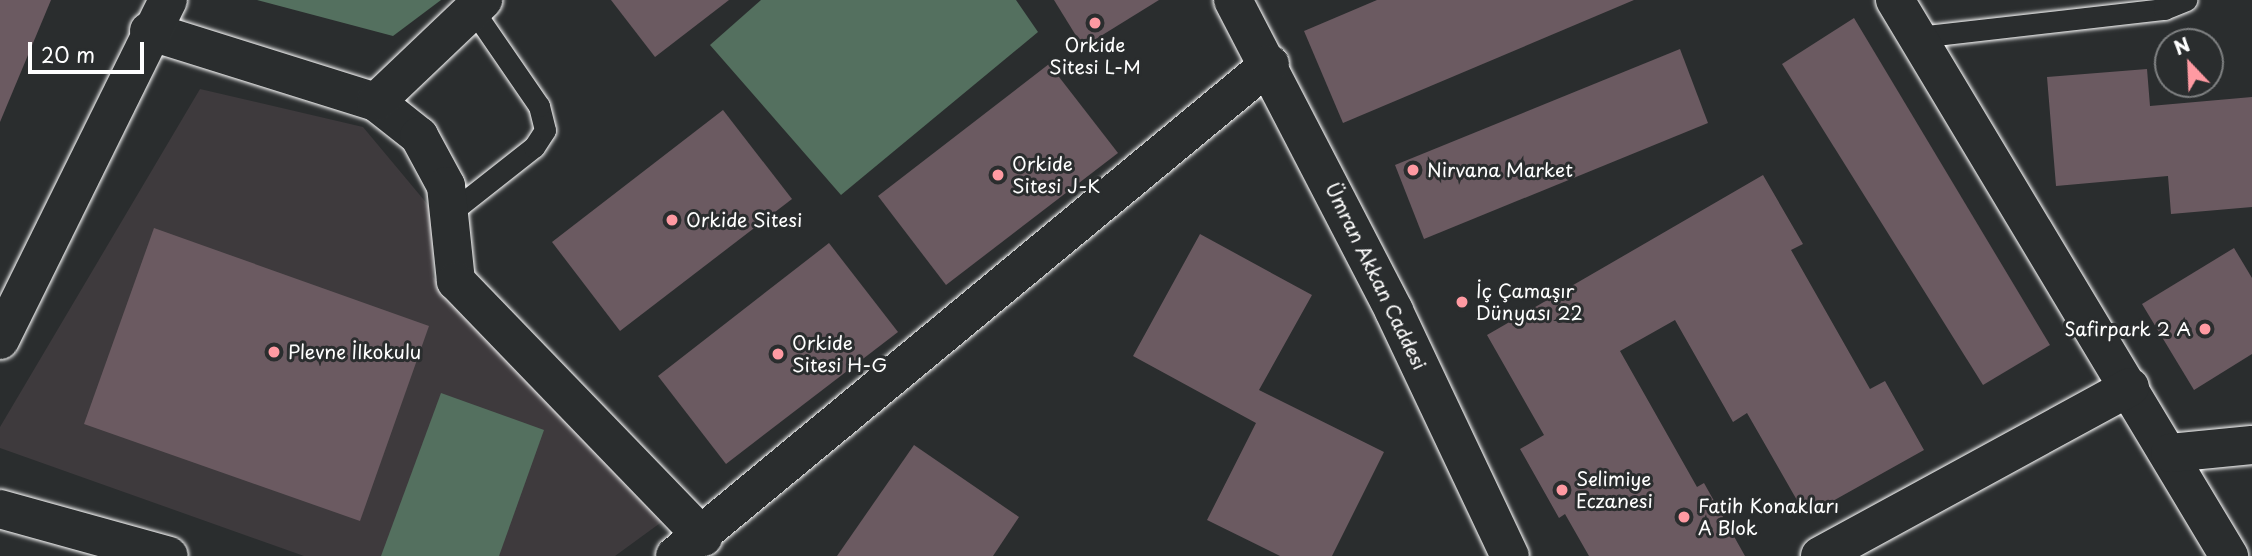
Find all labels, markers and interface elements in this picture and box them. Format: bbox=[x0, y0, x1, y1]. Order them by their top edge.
marker: Orkide Sitesi L-M bbox=[1087, 15, 1103, 31]
scale bar bbox=[32, 28, 147, 72]
north arrow bbox=[2154, 28, 2224, 98]
text: N bbox=[2169, 30, 2194, 61]
place label: Orkide Sitesi L-M bbox=[1049, 34, 1141, 78]
text: 20 m bbox=[41, 38, 95, 70]
place label: Orkide Sitesi J-K bbox=[1012, 153, 1101, 197]
place label: Nirvana Market bbox=[1427, 159, 1573, 181]
marker: Nirvana Market bbox=[1405, 162, 1421, 178]
marker: Orkide Sitesi J-K bbox=[990, 167, 1006, 183]
street label: Ümran Akkan Caddesi bbox=[1321, 178, 1431, 374]
place label: Orkide Sitesi bbox=[686, 209, 802, 231]
marker: Orkide Sitesi bbox=[664, 212, 680, 228]
place label: İç Çamaşır Dünyası 22 bbox=[1476, 280, 1583, 324]
marker: İç Çamaşır Dünyası 22 bbox=[1454, 294, 1470, 310]
place label: Safirpark 2 A bbox=[2064, 318, 2191, 340]
marker: Safirpark 2 A bbox=[2197, 321, 2213, 337]
place label: Orkide Sitesi H-G bbox=[792, 332, 887, 376]
place label: Plevne İlkokulu bbox=[288, 341, 423, 363]
marker: Plevne İlkokulu bbox=[266, 344, 282, 360]
marker: Orkide Sitesi H-G bbox=[770, 346, 786, 362]
place label: Selimiye Eczanesi bbox=[1576, 468, 1653, 512]
marker: Selimiye Eczanesi bbox=[1554, 482, 1570, 498]
place label: Fatih Konakları A Blok bbox=[1698, 495, 1839, 539]
marker: Fatih Konakları A Blok bbox=[1676, 509, 1692, 525]

